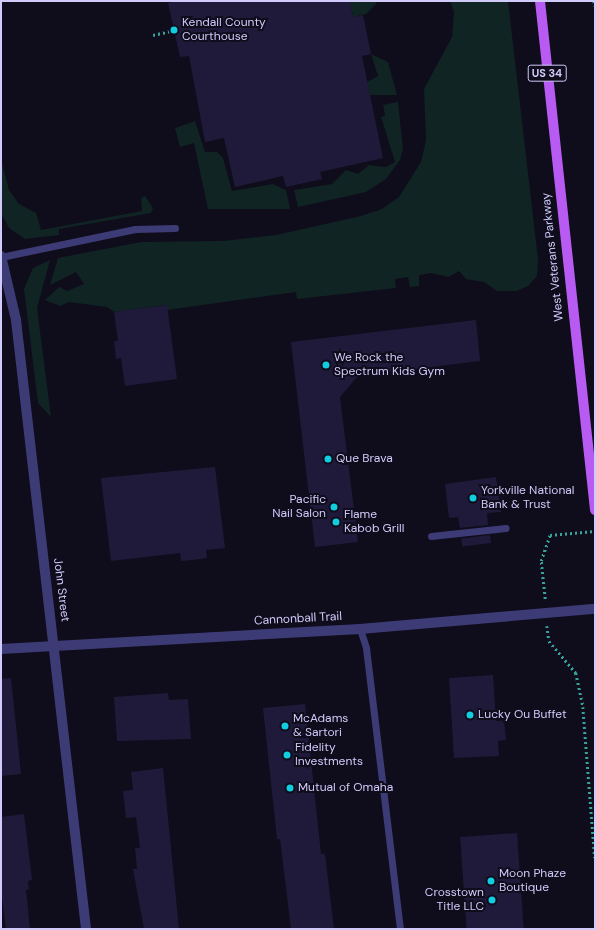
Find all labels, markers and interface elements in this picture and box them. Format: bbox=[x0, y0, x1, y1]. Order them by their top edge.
place label: Kendall County Courthouse bbox=[182, 16, 266, 44]
marker: Kendall County Courthouse bbox=[169, 25, 179, 35]
road number: US 34 bbox=[527, 64, 567, 82]
street label: West Veterans Parkway bbox=[539, 192, 567, 322]
place label: We Rock the Spectrum Kids Gym bbox=[334, 351, 445, 379]
marker: We Rock the Spectrum Kids Gym bbox=[321, 360, 331, 370]
place label: Que Brava bbox=[336, 452, 393, 466]
marker: Que Brava bbox=[323, 454, 333, 464]
place label: Yorkville National Bank & Trust bbox=[481, 484, 575, 512]
place label: Pacific Nail Salon bbox=[272, 493, 326, 521]
marker: Yorkville National Bank & Trust bbox=[468, 493, 478, 503]
marker: Pacific Nail Salon bbox=[329, 502, 339, 512]
place label: Flame Kabob Grill bbox=[344, 508, 404, 536]
marker: Flame Kabob Grill bbox=[331, 517, 341, 527]
street label: John Street bbox=[50, 557, 72, 623]
street label: Cannonball Trail bbox=[254, 610, 342, 628]
place label: Lucky Ou Buffet bbox=[478, 708, 567, 722]
marker: Lucky Ou Buffet bbox=[465, 710, 475, 720]
place label: McAdams & Sartori bbox=[293, 712, 348, 740]
marker: McAdams & Sartori bbox=[280, 721, 290, 731]
place label: Fidelity Investments bbox=[295, 741, 363, 769]
marker: Fidelity Investments bbox=[282, 750, 292, 760]
place label: Mutual of Omaha bbox=[298, 781, 393, 795]
marker: Mutual of Omaha bbox=[285, 783, 295, 793]
place label: Moon Phaze Boutique bbox=[499, 867, 566, 895]
marker: Moon Phaze Boutique bbox=[486, 876, 496, 886]
place label: Crosstown Title LLC bbox=[425, 886, 484, 914]
marker: Crosstown Title LLC bbox=[487, 895, 497, 905]

